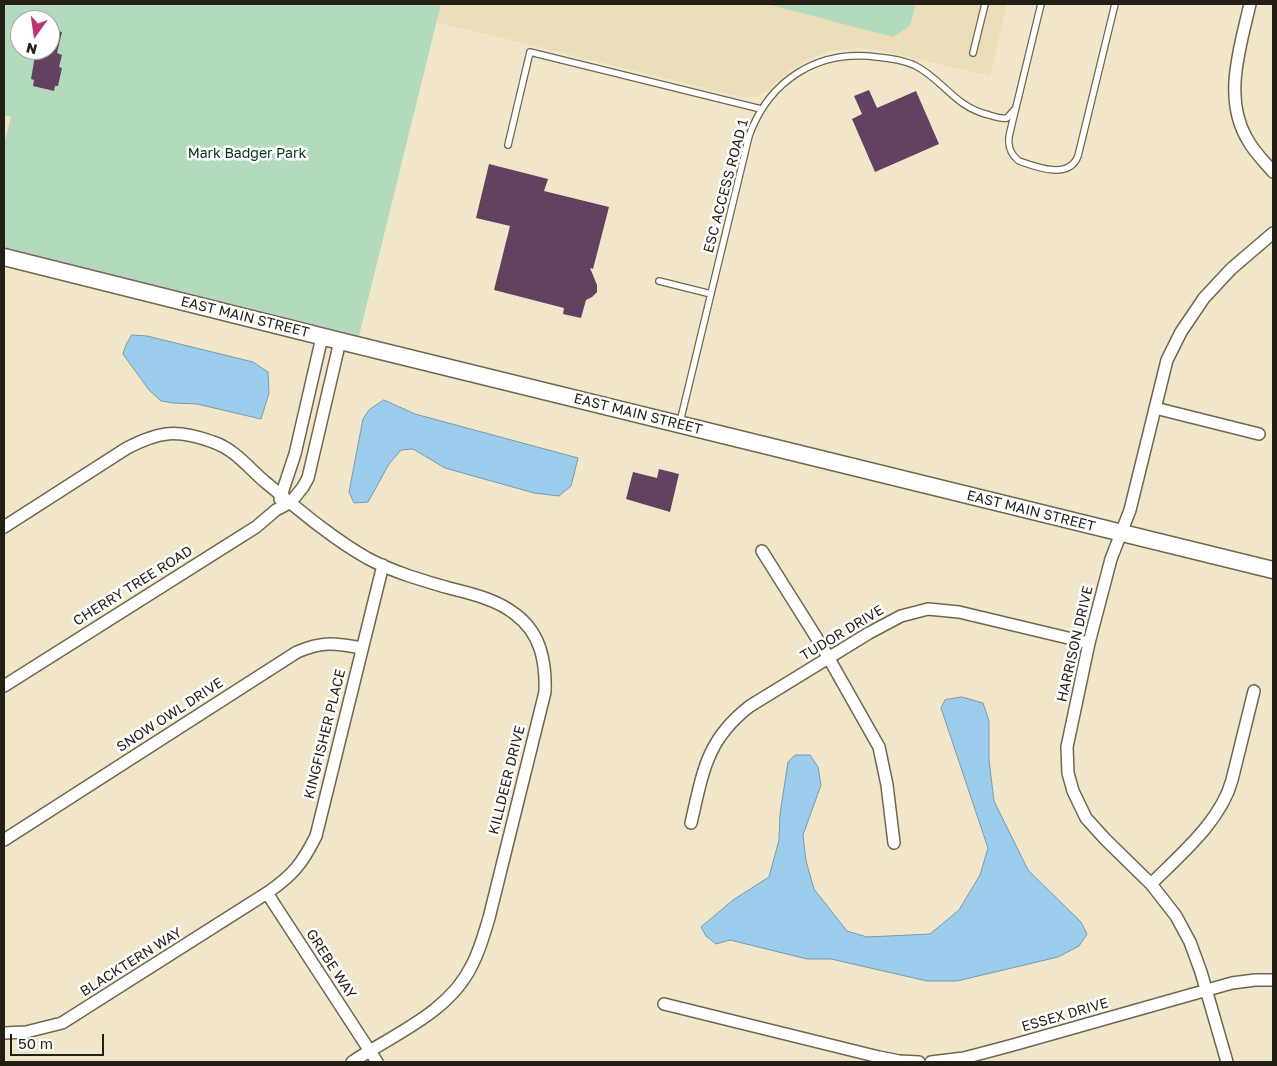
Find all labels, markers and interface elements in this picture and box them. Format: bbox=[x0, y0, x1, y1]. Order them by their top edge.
north arrow bbox=[10, 10, 60, 60]
text: N bbox=[24, 40, 39, 59]
street label: ESC ACCESS ROAD 1 bbox=[700, 117, 752, 255]
park label: Mark Badger Park bbox=[188, 146, 306, 162]
street label: EAST MAIN STREET bbox=[179, 293, 311, 341]
street label: EAST MAIN STREET bbox=[572, 390, 704, 438]
street label: EAST MAIN STREET bbox=[965, 487, 1097, 535]
street label: CHERRY TREE ROAD bbox=[70, 542, 196, 630]
street label: HARRISON DRIVE bbox=[1053, 584, 1097, 704]
street label: TUDOR DRIVE bbox=[798, 602, 886, 664]
street label: KINGFISHER PLACE bbox=[301, 667, 349, 801]
street label: SNOW OWL DRIVE bbox=[114, 674, 226, 756]
street label: KILLDEER DRIVE bbox=[485, 724, 529, 836]
street label: BLACKTERN WAY bbox=[77, 924, 185, 1000]
street label: GREBE WAY bbox=[302, 926, 360, 1002]
street label: ESSEX DRIVE bbox=[1020, 995, 1110, 1035]
scale bar bbox=[12, 1024, 106, 1056]
text: 50 m bbox=[18, 1034, 53, 1052]

